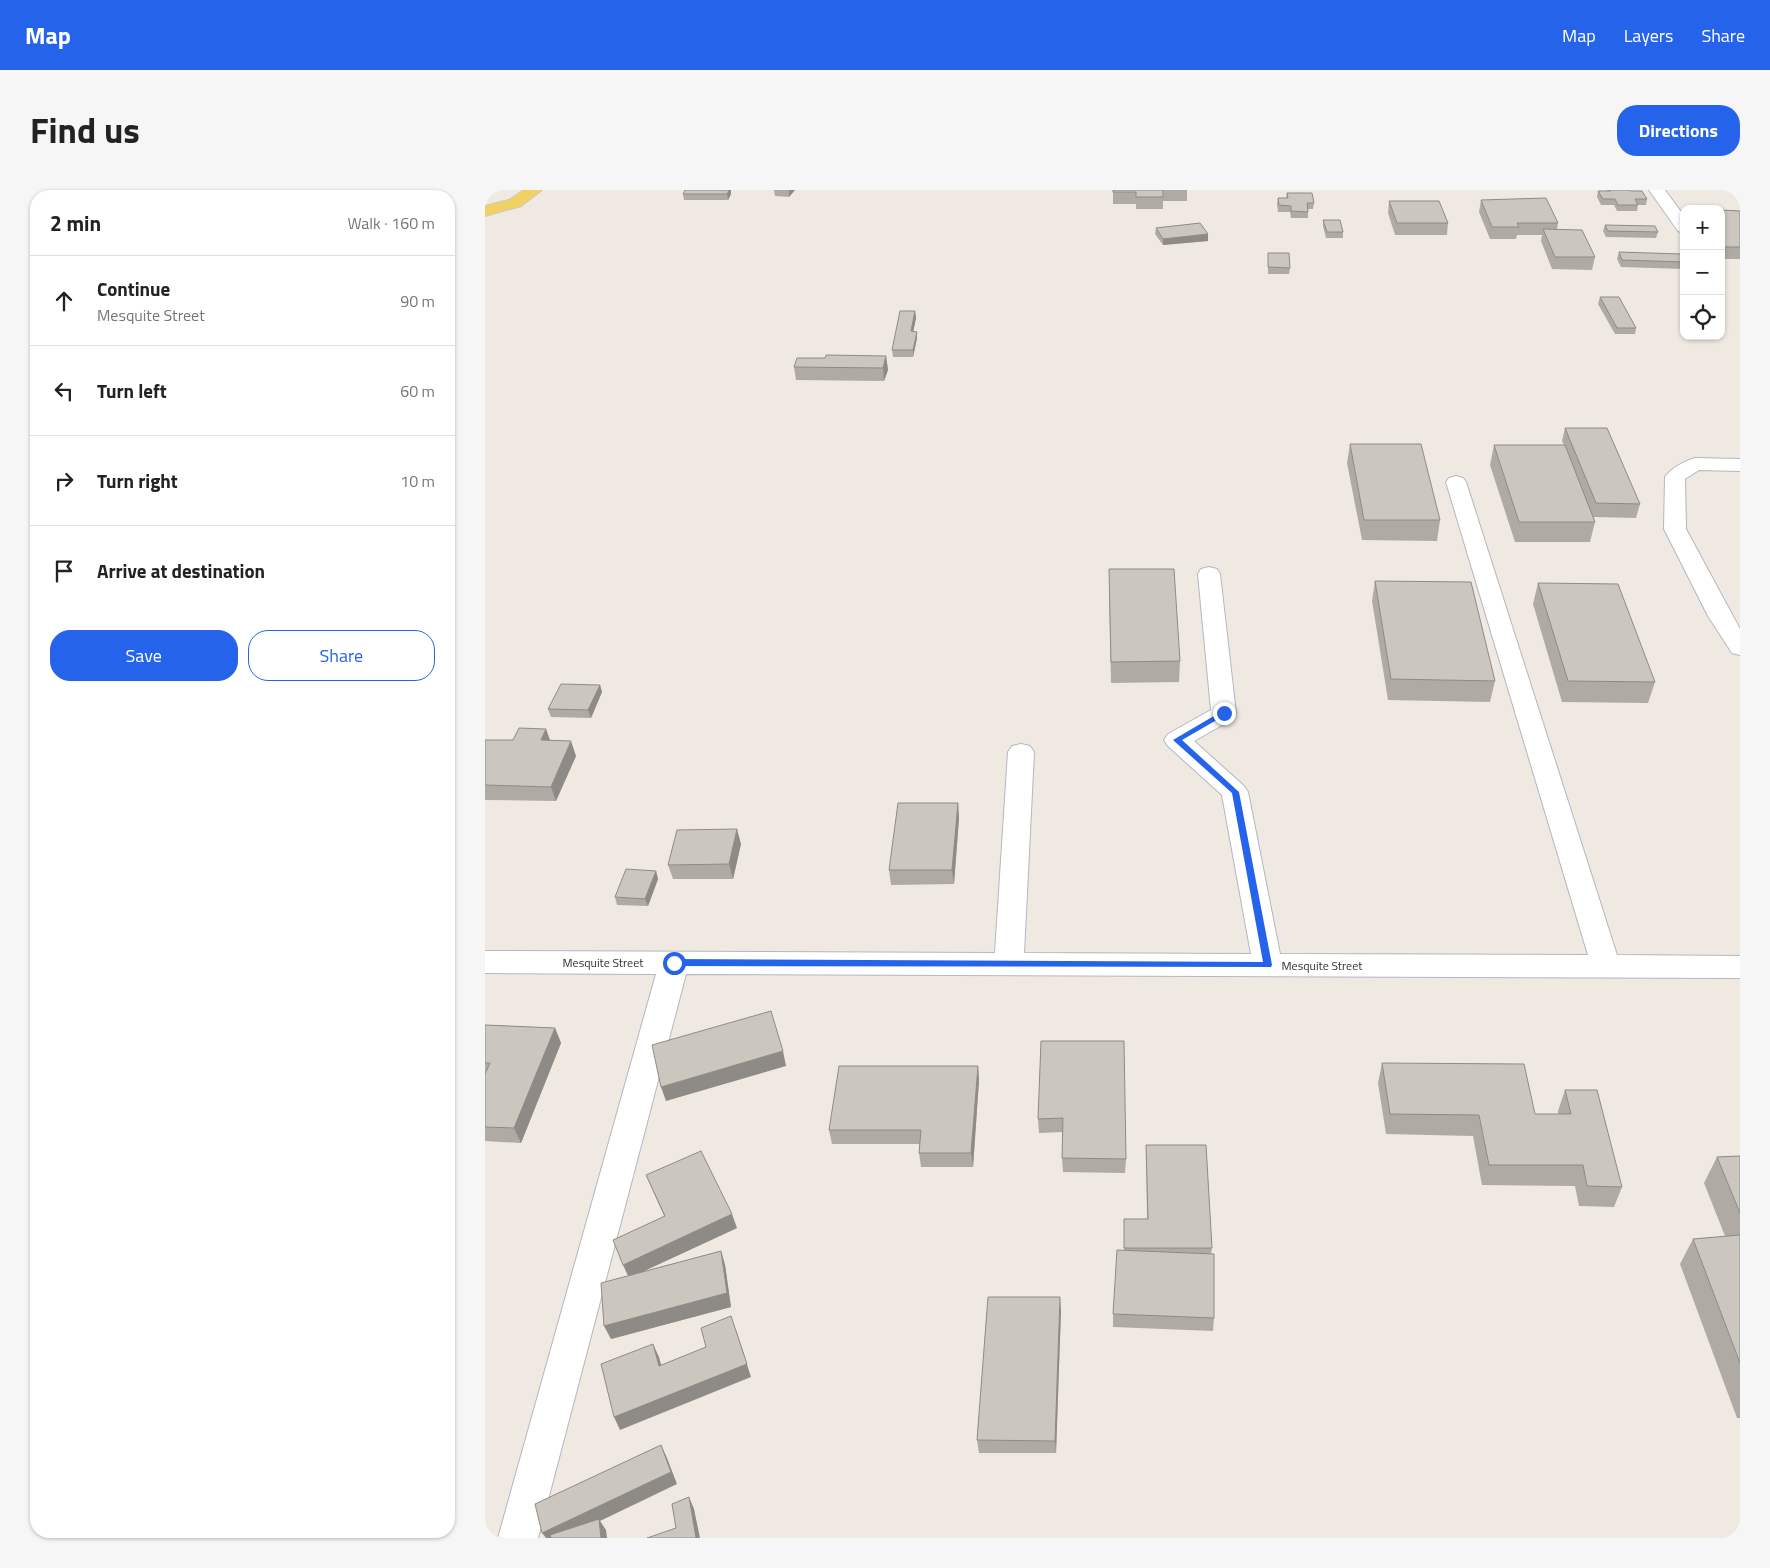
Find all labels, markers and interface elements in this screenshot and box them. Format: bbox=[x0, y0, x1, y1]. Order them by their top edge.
text: Map bbox=[25, 17, 71, 53]
text: Map bbox=[1562, 22, 1596, 49]
text: Layers bbox=[1624, 22, 1673, 49]
text: Share bbox=[1701, 22, 1745, 49]
text: Find us bbox=[30, 103, 140, 157]
button: Directions bbox=[1617, 105, 1740, 156]
map controls bbox=[1680, 205, 1725, 340]
button: + bbox=[1680, 205, 1725, 250]
text: 2 min bbox=[50, 207, 101, 239]
text: Walk · 160 m bbox=[347, 211, 435, 235]
button: − bbox=[1680, 250, 1725, 295]
text: Continue bbox=[97, 274, 170, 303]
icon: ahead bbox=[50, 287, 78, 315]
text: 90 m bbox=[400, 289, 435, 313]
button: locate bbox=[1680, 295, 1725, 340]
text: Mesquite Street bbox=[97, 303, 205, 327]
text: Turn left bbox=[97, 376, 167, 405]
icon: left bbox=[50, 377, 78, 405]
text: 60 m bbox=[400, 379, 435, 403]
text: Turn right bbox=[97, 466, 178, 495]
icon: right bbox=[50, 467, 78, 495]
text: 10 m bbox=[400, 469, 435, 493]
text: Arrive at destination bbox=[97, 556, 265, 585]
icon: arrive bbox=[50, 557, 78, 585]
button: Save bbox=[50, 630, 238, 681]
button: Share bbox=[248, 630, 435, 681]
route end bbox=[1213, 702, 1236, 725]
route start bbox=[663, 952, 686, 975]
street label: Mesquite Street bbox=[563, 953, 644, 972]
street label: Mesquite Street bbox=[1282, 956, 1363, 975]

